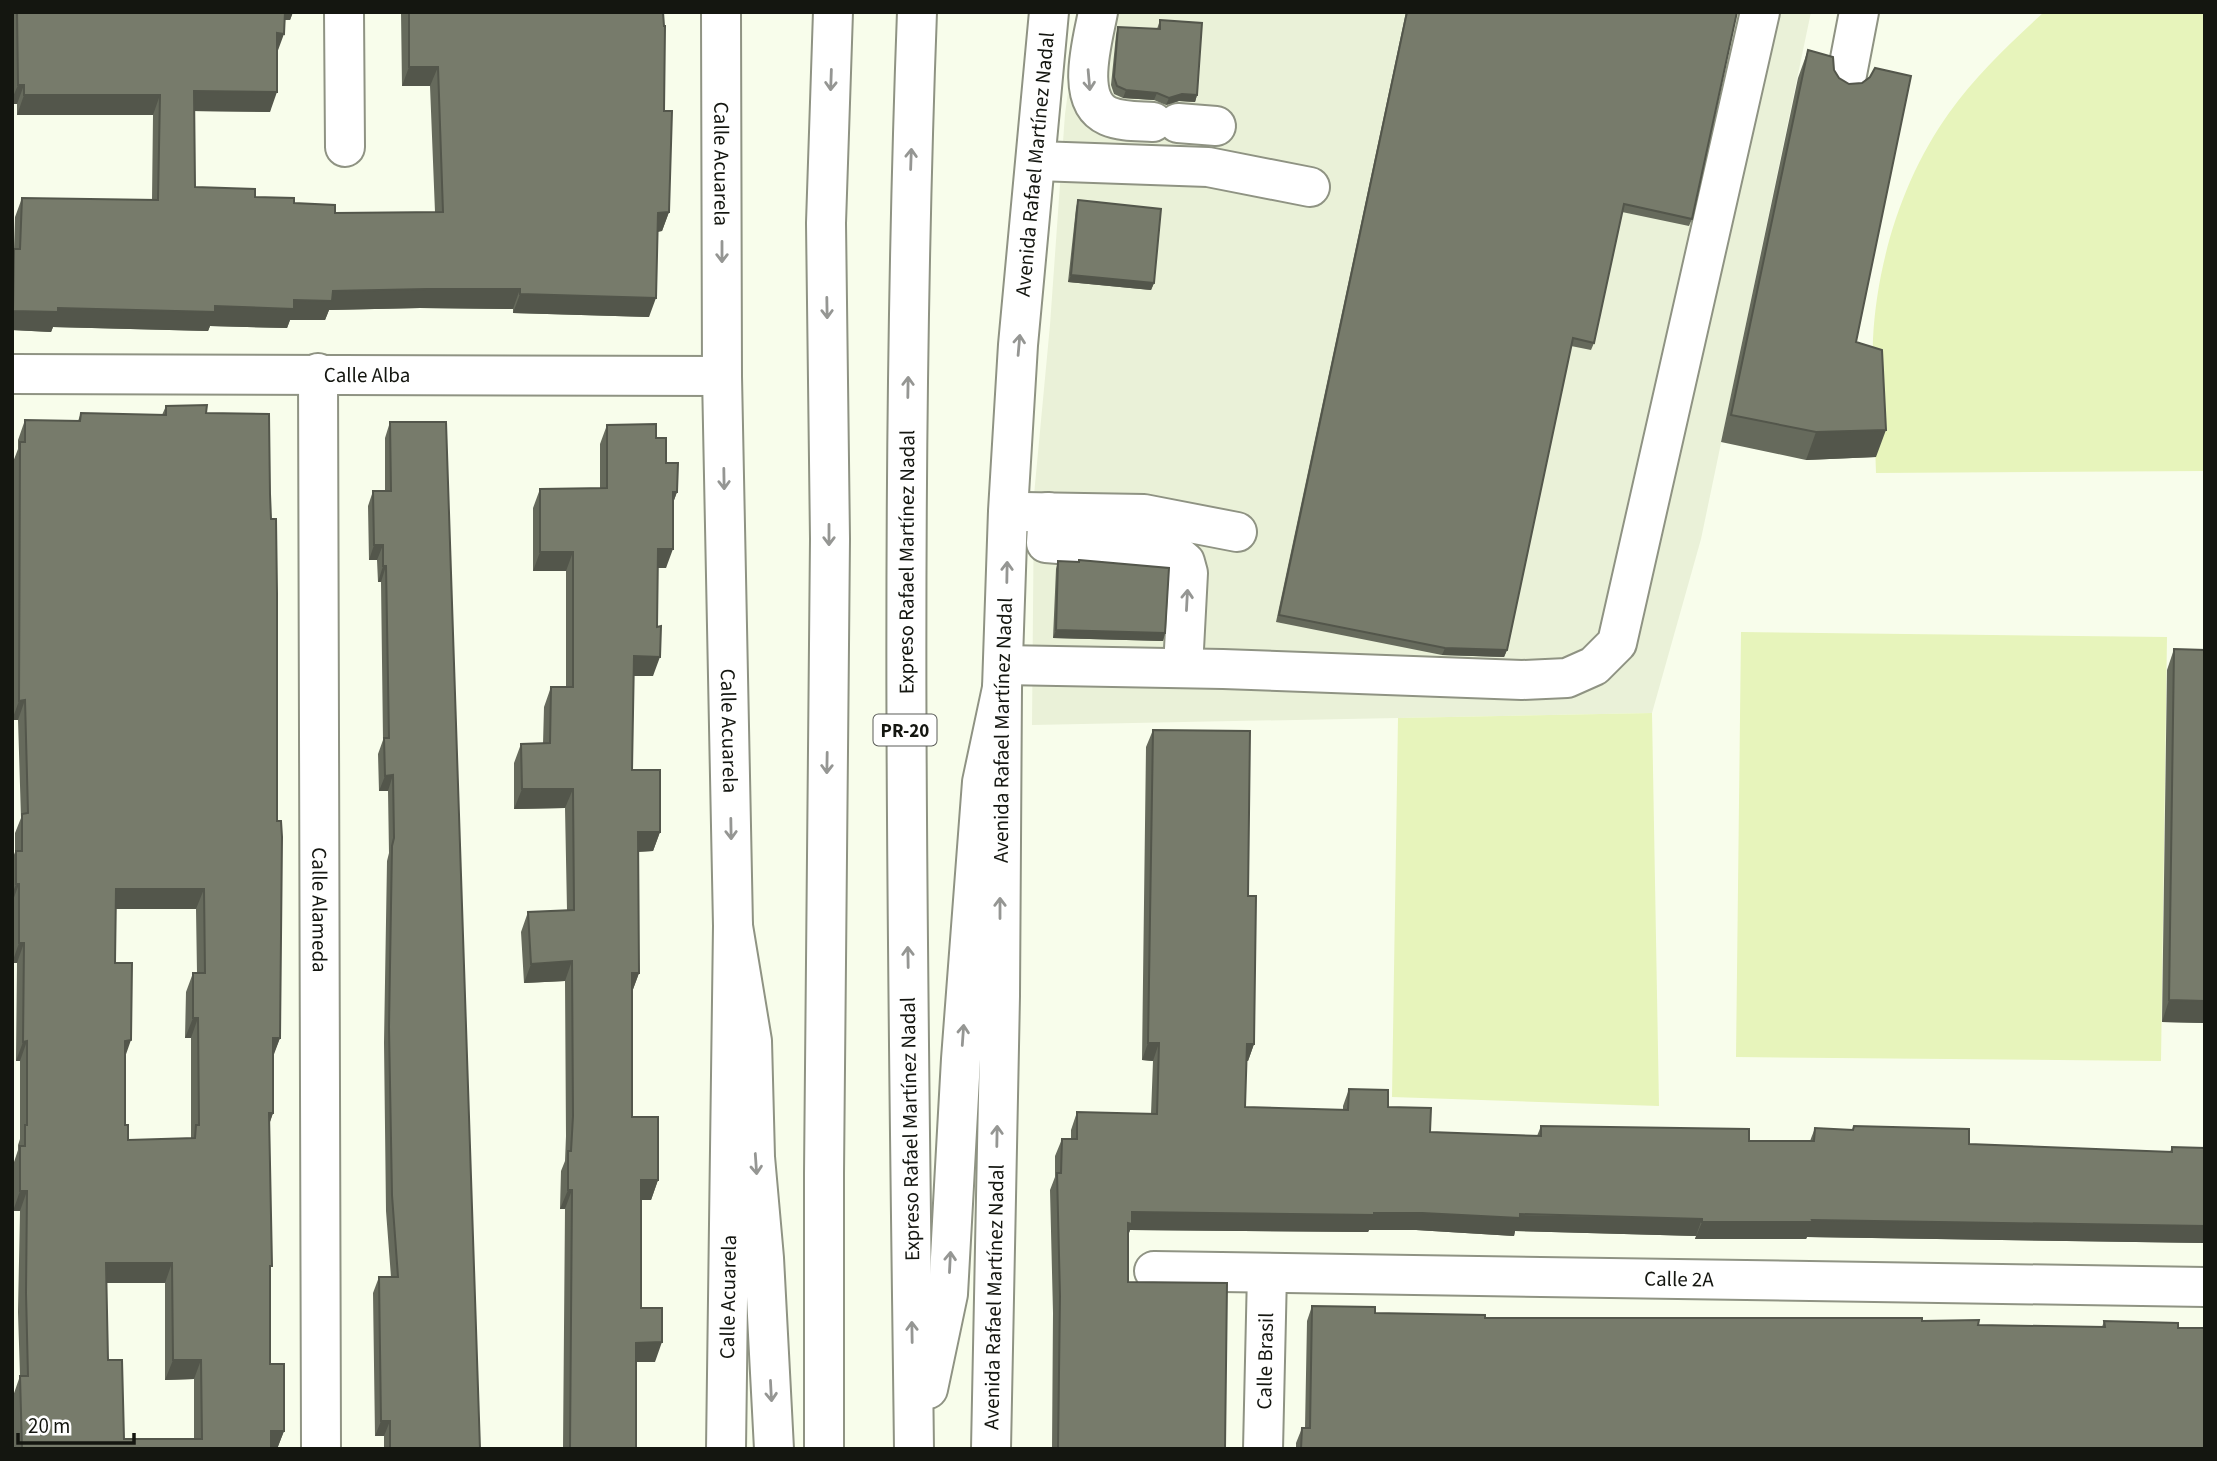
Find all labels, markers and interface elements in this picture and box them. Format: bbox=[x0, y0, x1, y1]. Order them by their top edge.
street label: Avenida Rafael Martínez Nadal bbox=[1008, 31, 1062, 298]
one-way arrow bbox=[1083, 68, 1096, 90]
one-way arrow bbox=[824, 69, 838, 92]
street label: Calle Acuarela bbox=[706, 102, 737, 226]
one-way arrow bbox=[905, 148, 918, 171]
one-way arrow bbox=[715, 240, 729, 263]
one-way arrow bbox=[820, 296, 834, 319]
one-way arrow bbox=[1013, 334, 1026, 357]
street label: Calle Alba bbox=[324, 360, 410, 390]
one-way arrow bbox=[901, 375, 914, 398]
street label: Expreso Rafael Martínez Nadal bbox=[891, 430, 922, 694]
one-way arrow bbox=[717, 468, 731, 491]
one-way arrow bbox=[822, 524, 836, 547]
one-way arrow bbox=[1000, 561, 1014, 584]
one-way arrow bbox=[1180, 588, 1193, 611]
street label: Avenida Rafael Martínez Nadal bbox=[986, 597, 1020, 863]
street label: Calle Acuarela bbox=[713, 668, 745, 793]
road number: PR-20 bbox=[874, 715, 936, 746]
one-way arrow bbox=[821, 751, 834, 774]
one-way arrow bbox=[724, 818, 738, 841]
street label: Calle Alameda bbox=[304, 847, 335, 973]
one-way arrow bbox=[994, 897, 1007, 920]
one-way arrow bbox=[901, 946, 915, 969]
street label: Expreso Rafael Martínez Nadal bbox=[893, 997, 927, 1261]
one-way arrow bbox=[957, 1024, 970, 1046]
one-way arrow bbox=[990, 1124, 1003, 1147]
one-way arrow bbox=[750, 1153, 763, 1175]
street label: Avenida Rafael Martínez Nadal bbox=[976, 1164, 1012, 1430]
street label: Calle Acuarela bbox=[712, 1235, 744, 1359]
one-way arrow bbox=[944, 1250, 957, 1273]
street label: Calle 2A bbox=[1644, 1263, 1715, 1295]
street label: Calle Brasil bbox=[1249, 1312, 1281, 1410]
one-way arrow bbox=[905, 1320, 919, 1343]
one-way arrow bbox=[765, 1380, 778, 1402]
scale bar bbox=[18, 1402, 133, 1446]
text: 20 m bbox=[28, 1411, 70, 1441]

